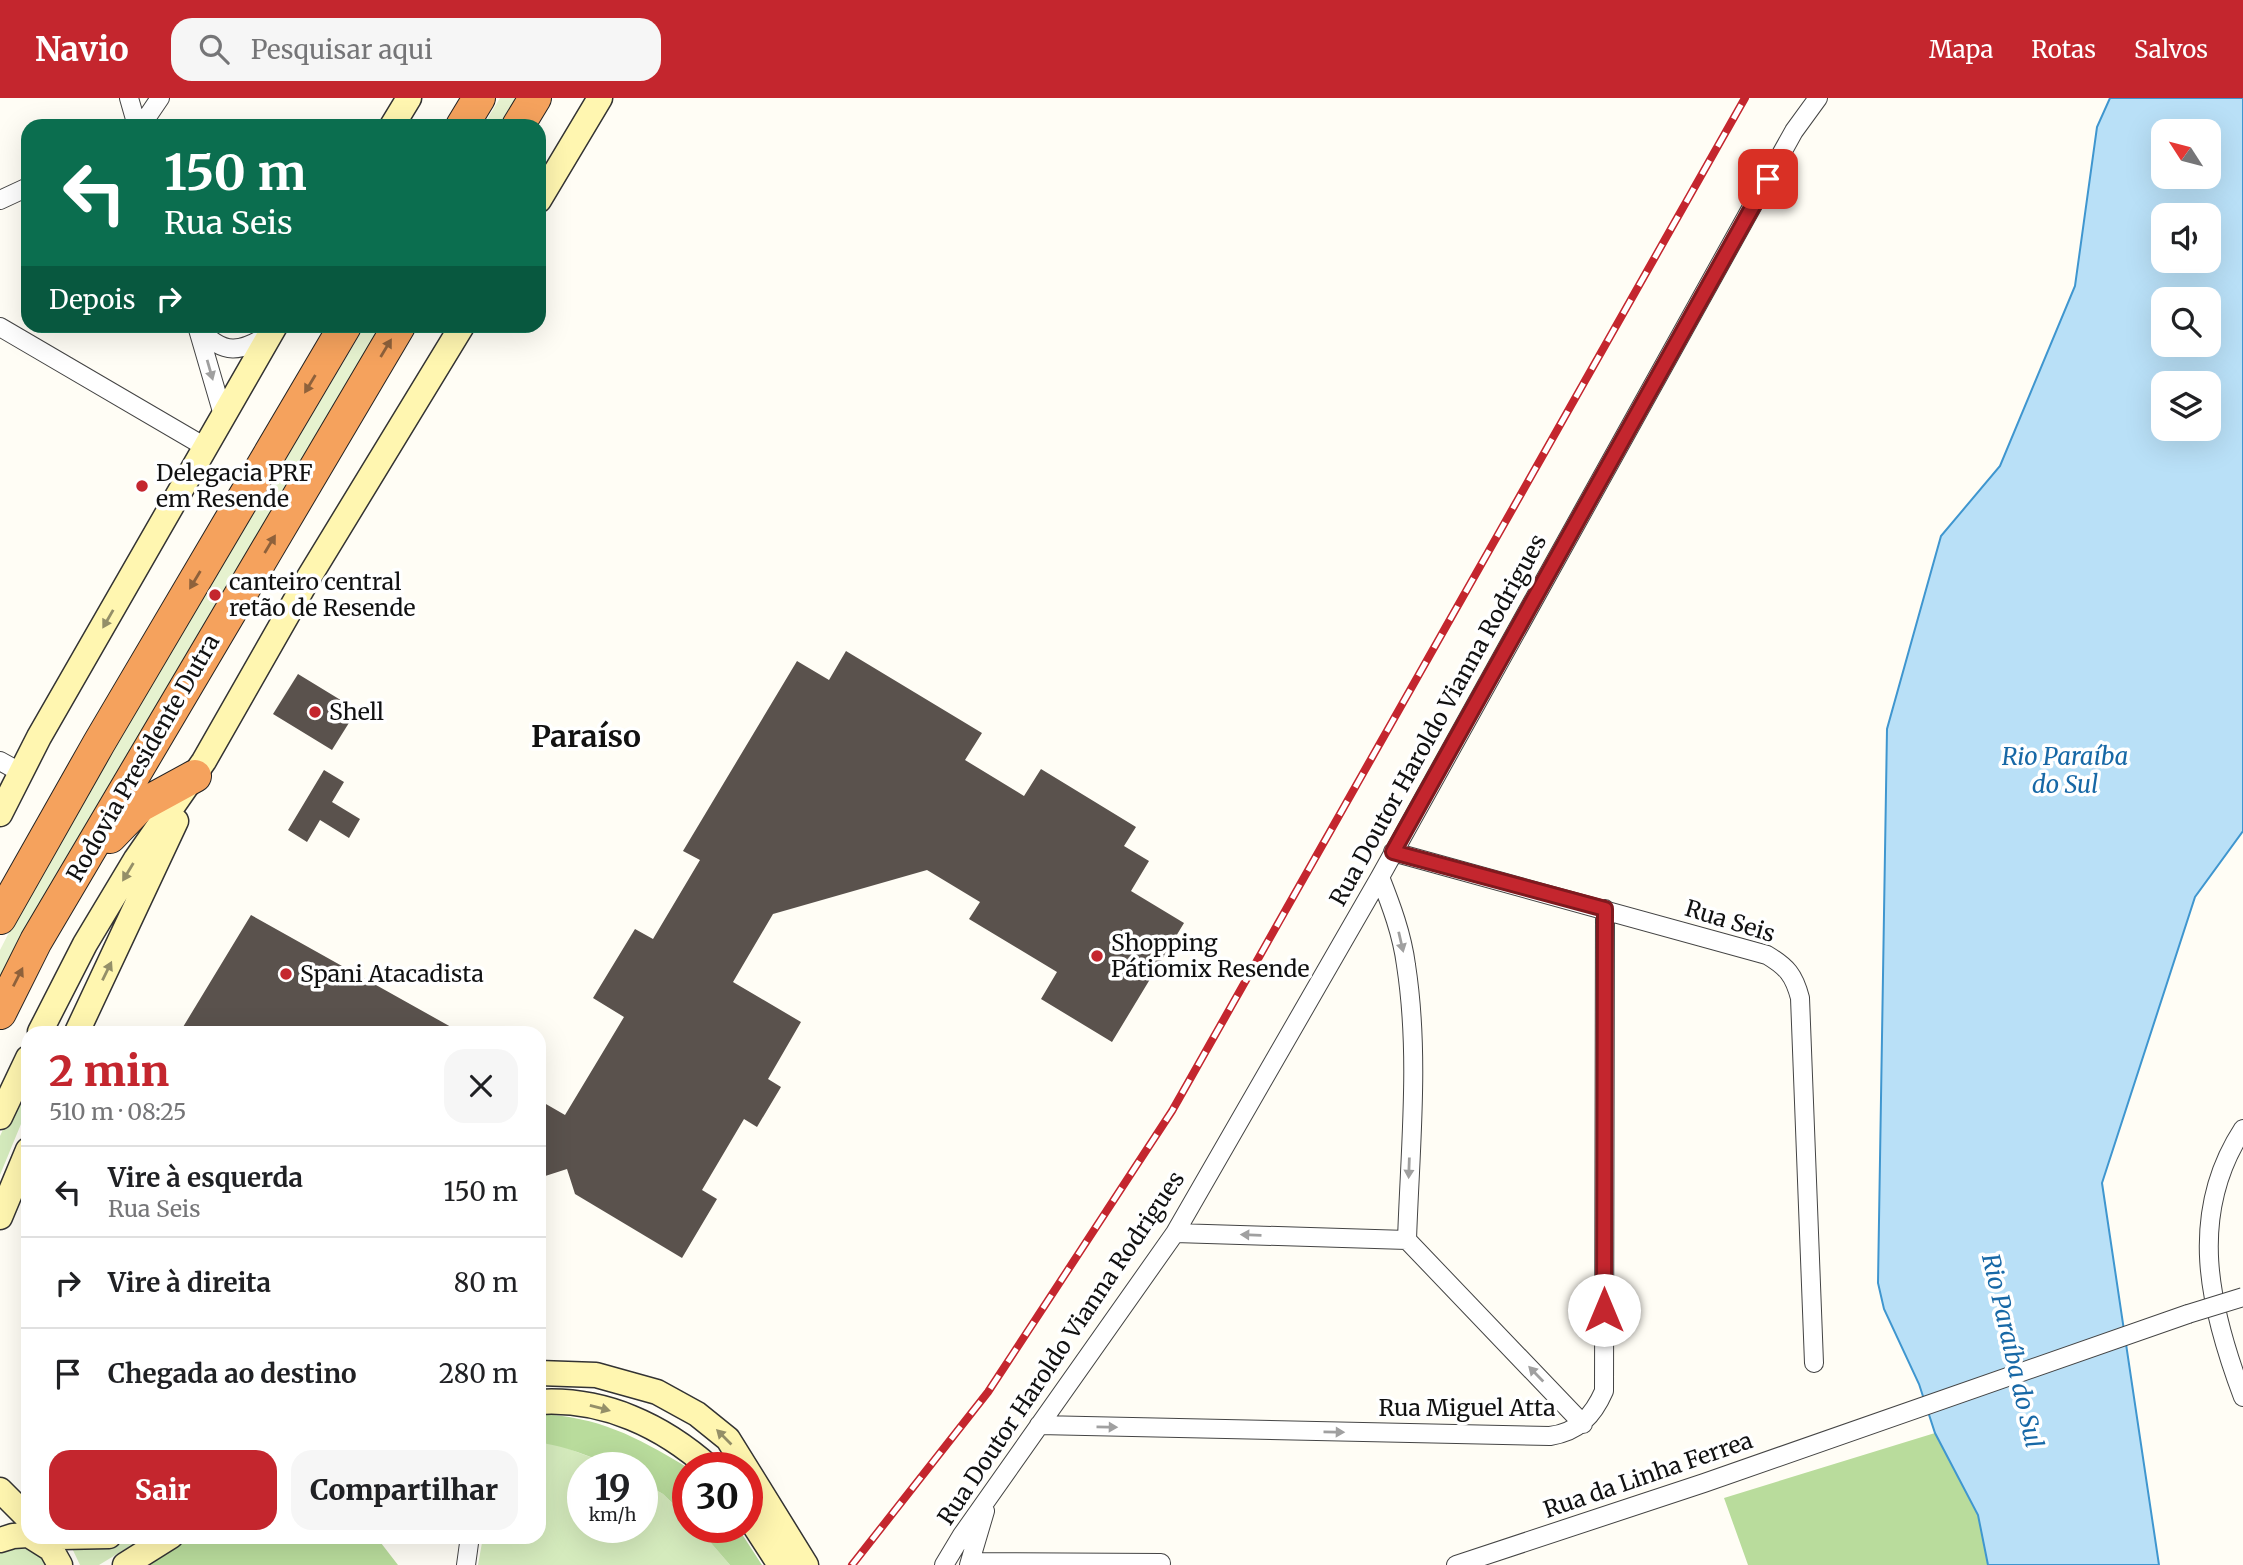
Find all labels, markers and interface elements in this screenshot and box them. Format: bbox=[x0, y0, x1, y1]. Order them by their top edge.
search box bbox=[171, 18, 661, 81]
text: Navio bbox=[35, 29, 129, 70]
icon: search bbox=[195, 30, 233, 68]
text: Pesquisar aqui bbox=[251, 33, 433, 66]
text: Mapa bbox=[1929, 34, 1993, 65]
text: Rotas bbox=[2031, 34, 2096, 65]
text: Salvos bbox=[2134, 34, 2208, 65]
north arrow bbox=[2151, 119, 2221, 189]
map controls bbox=[2151, 119, 2221, 441]
text: 150 m bbox=[164, 142, 307, 203]
icon: left bbox=[49, 147, 140, 238]
pin bbox=[1738, 149, 1798, 209]
icon: arrive bbox=[1749, 160, 1787, 198]
text: Rua Seis bbox=[164, 203, 293, 243]
button: sound bbox=[2151, 203, 2221, 273]
icon: right bbox=[150, 280, 188, 318]
text: Depois bbox=[49, 283, 136, 316]
button: search bbox=[2151, 287, 2221, 357]
one-way arrow bbox=[380, 339, 392, 358]
one-way arrow bbox=[205, 360, 216, 382]
button: layers bbox=[2151, 371, 2221, 441]
one-way arrow bbox=[304, 375, 316, 394]
place label: Delegacia PRF em Resende bbox=[156, 458, 313, 513]
marker: Delegacia PRF em Resende bbox=[134, 478, 150, 494]
street label: Rua Doutor Haroldo Vianna Rodrigues bbox=[1323, 529, 1552, 911]
one-way arrow bbox=[263, 534, 276, 553]
place label: canteiro central retão de Resende bbox=[229, 567, 415, 622]
one-way arrow bbox=[188, 571, 201, 590]
marker: canteiro central retão de Resende bbox=[207, 587, 223, 603]
one-way arrow bbox=[102, 609, 114, 628]
street label: Rodovia Presidente Dutra bbox=[60, 629, 225, 887]
place label: Shell bbox=[329, 697, 384, 726]
marker: Shell bbox=[307, 704, 323, 720]
district label: Paraíso bbox=[531, 717, 641, 755]
water label: Rio Paraíba do Sul bbox=[2002, 741, 2128, 800]
one-way arrow bbox=[122, 862, 135, 881]
street label: Rua Seis bbox=[1682, 893, 1779, 948]
place label: Shopping Pátiomix Resende bbox=[1111, 928, 1310, 983]
one-way arrow bbox=[1396, 931, 1407, 953]
marker: Shopping Pátiomix Resende bbox=[1089, 948, 1105, 964]
place label: Spani Atacadista bbox=[300, 959, 484, 988]
one-way arrow bbox=[101, 961, 113, 981]
marker: Spani Atacadista bbox=[278, 966, 294, 982]
one-way arrow bbox=[12, 967, 23, 987]
text: 2 min bbox=[49, 1045, 169, 1097]
button: close bbox=[444, 1049, 518, 1123]
text: 510 m · 08:25 bbox=[49, 1097, 187, 1126]
one-way arrow bbox=[1404, 1157, 1415, 1179]
text: Vire à esquerda bbox=[108, 1161, 303, 1194]
street label: Rua Doutor Haroldo Vianna Rodrigues bbox=[931, 1165, 1190, 1530]
icon: left bbox=[49, 1173, 87, 1211]
text: 150 m bbox=[444, 1175, 518, 1208]
text: Rua Seis bbox=[108, 1194, 201, 1223]
one-way arrow bbox=[1240, 1230, 1262, 1241]
water label: Rio Paraíba do Sul bbox=[1975, 1251, 2050, 1451]
icon: right bbox=[49, 1264, 87, 1302]
text: Vire à direita bbox=[108, 1266, 271, 1299]
text: 80 m bbox=[454, 1266, 518, 1299]
position arrow bbox=[1567, 1273, 1641, 1347]
icon: arrive bbox=[49, 1355, 87, 1393]
text: Chegada ao destino bbox=[108, 1357, 357, 1390]
text: 280 m bbox=[439, 1357, 518, 1390]
one-way arrow bbox=[1527, 1366, 1544, 1383]
street label: Rua Miguel Atta bbox=[1378, 1393, 1556, 1422]
one-way arrow bbox=[590, 1403, 612, 1414]
one-way arrow bbox=[1096, 1421, 1118, 1433]
street label: Rua da Linha Ferrea bbox=[1540, 1425, 1756, 1524]
one-way arrow bbox=[1323, 1426, 1345, 1437]
one-way arrow bbox=[716, 1430, 733, 1446]
button: Sair bbox=[49, 1450, 277, 1530]
button: Compartilhar bbox=[291, 1450, 518, 1530]
speed limit sign: 30 bbox=[672, 1452, 763, 1543]
text: 19 bbox=[594, 1466, 631, 1510]
text: km/h bbox=[589, 1503, 636, 1526]

